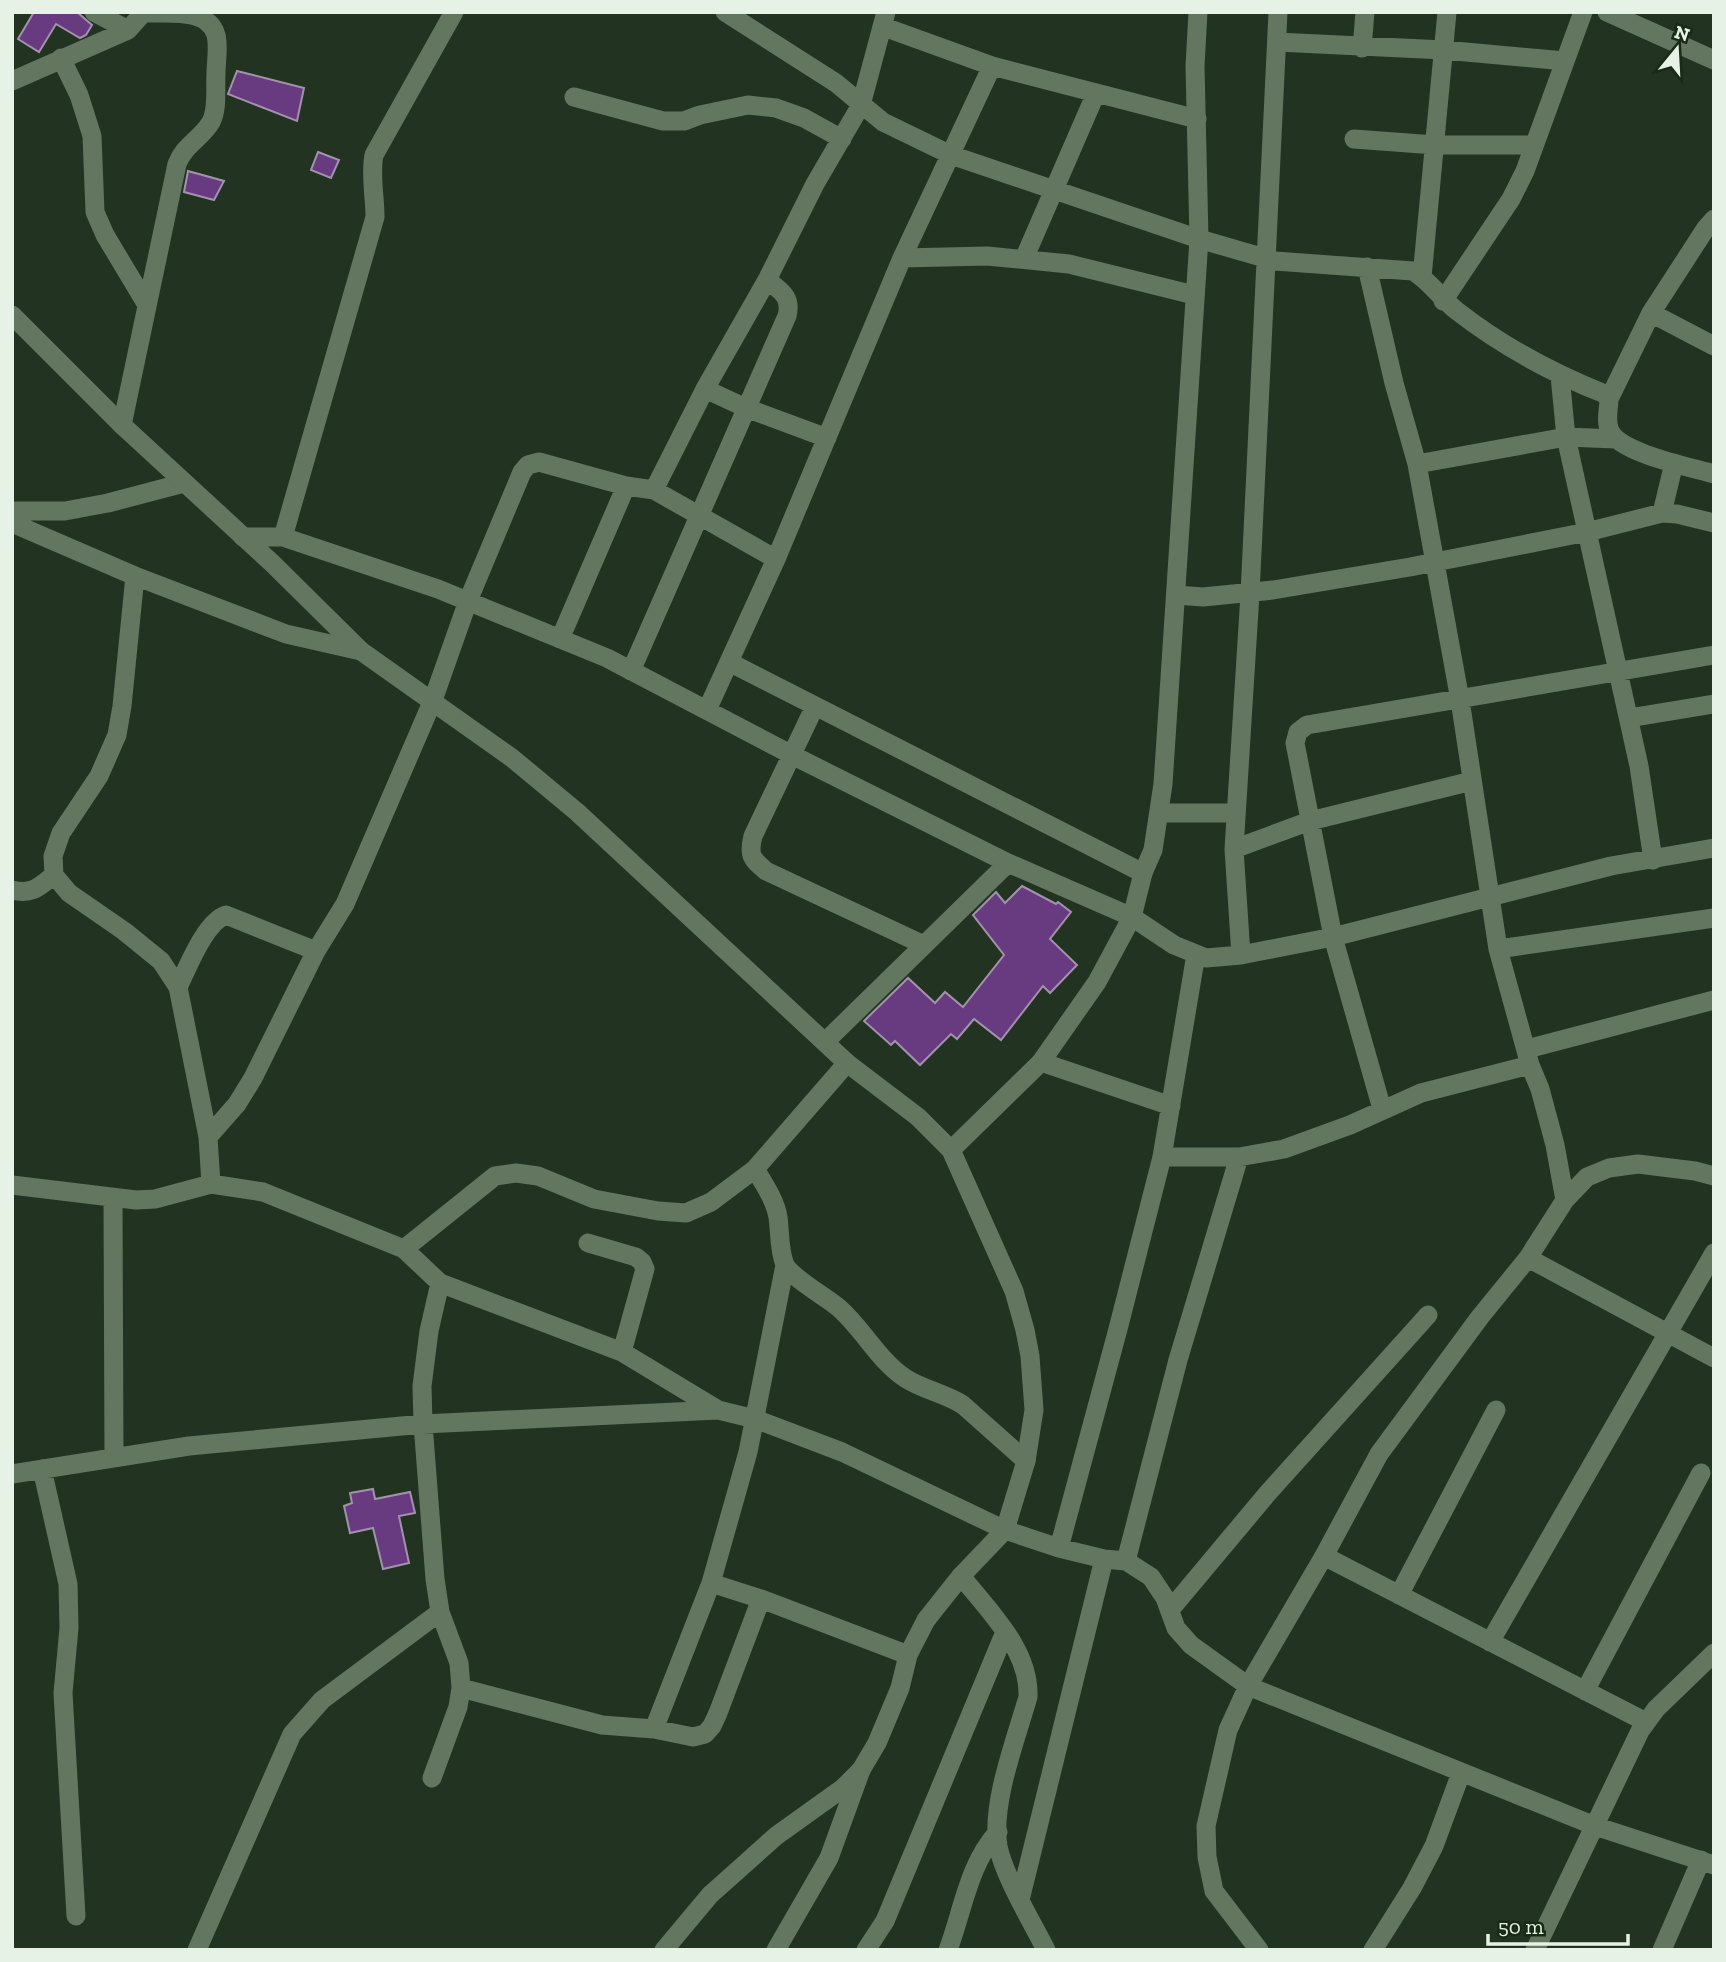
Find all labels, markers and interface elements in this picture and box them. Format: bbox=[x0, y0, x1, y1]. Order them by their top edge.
north arrow bbox=[1642, 14, 1712, 84]
text: N bbox=[1672, 20, 1693, 46]
scale bar bbox=[1488, 1902, 1628, 1946]
text: 50 m bbox=[1498, 1914, 1544, 1939]

